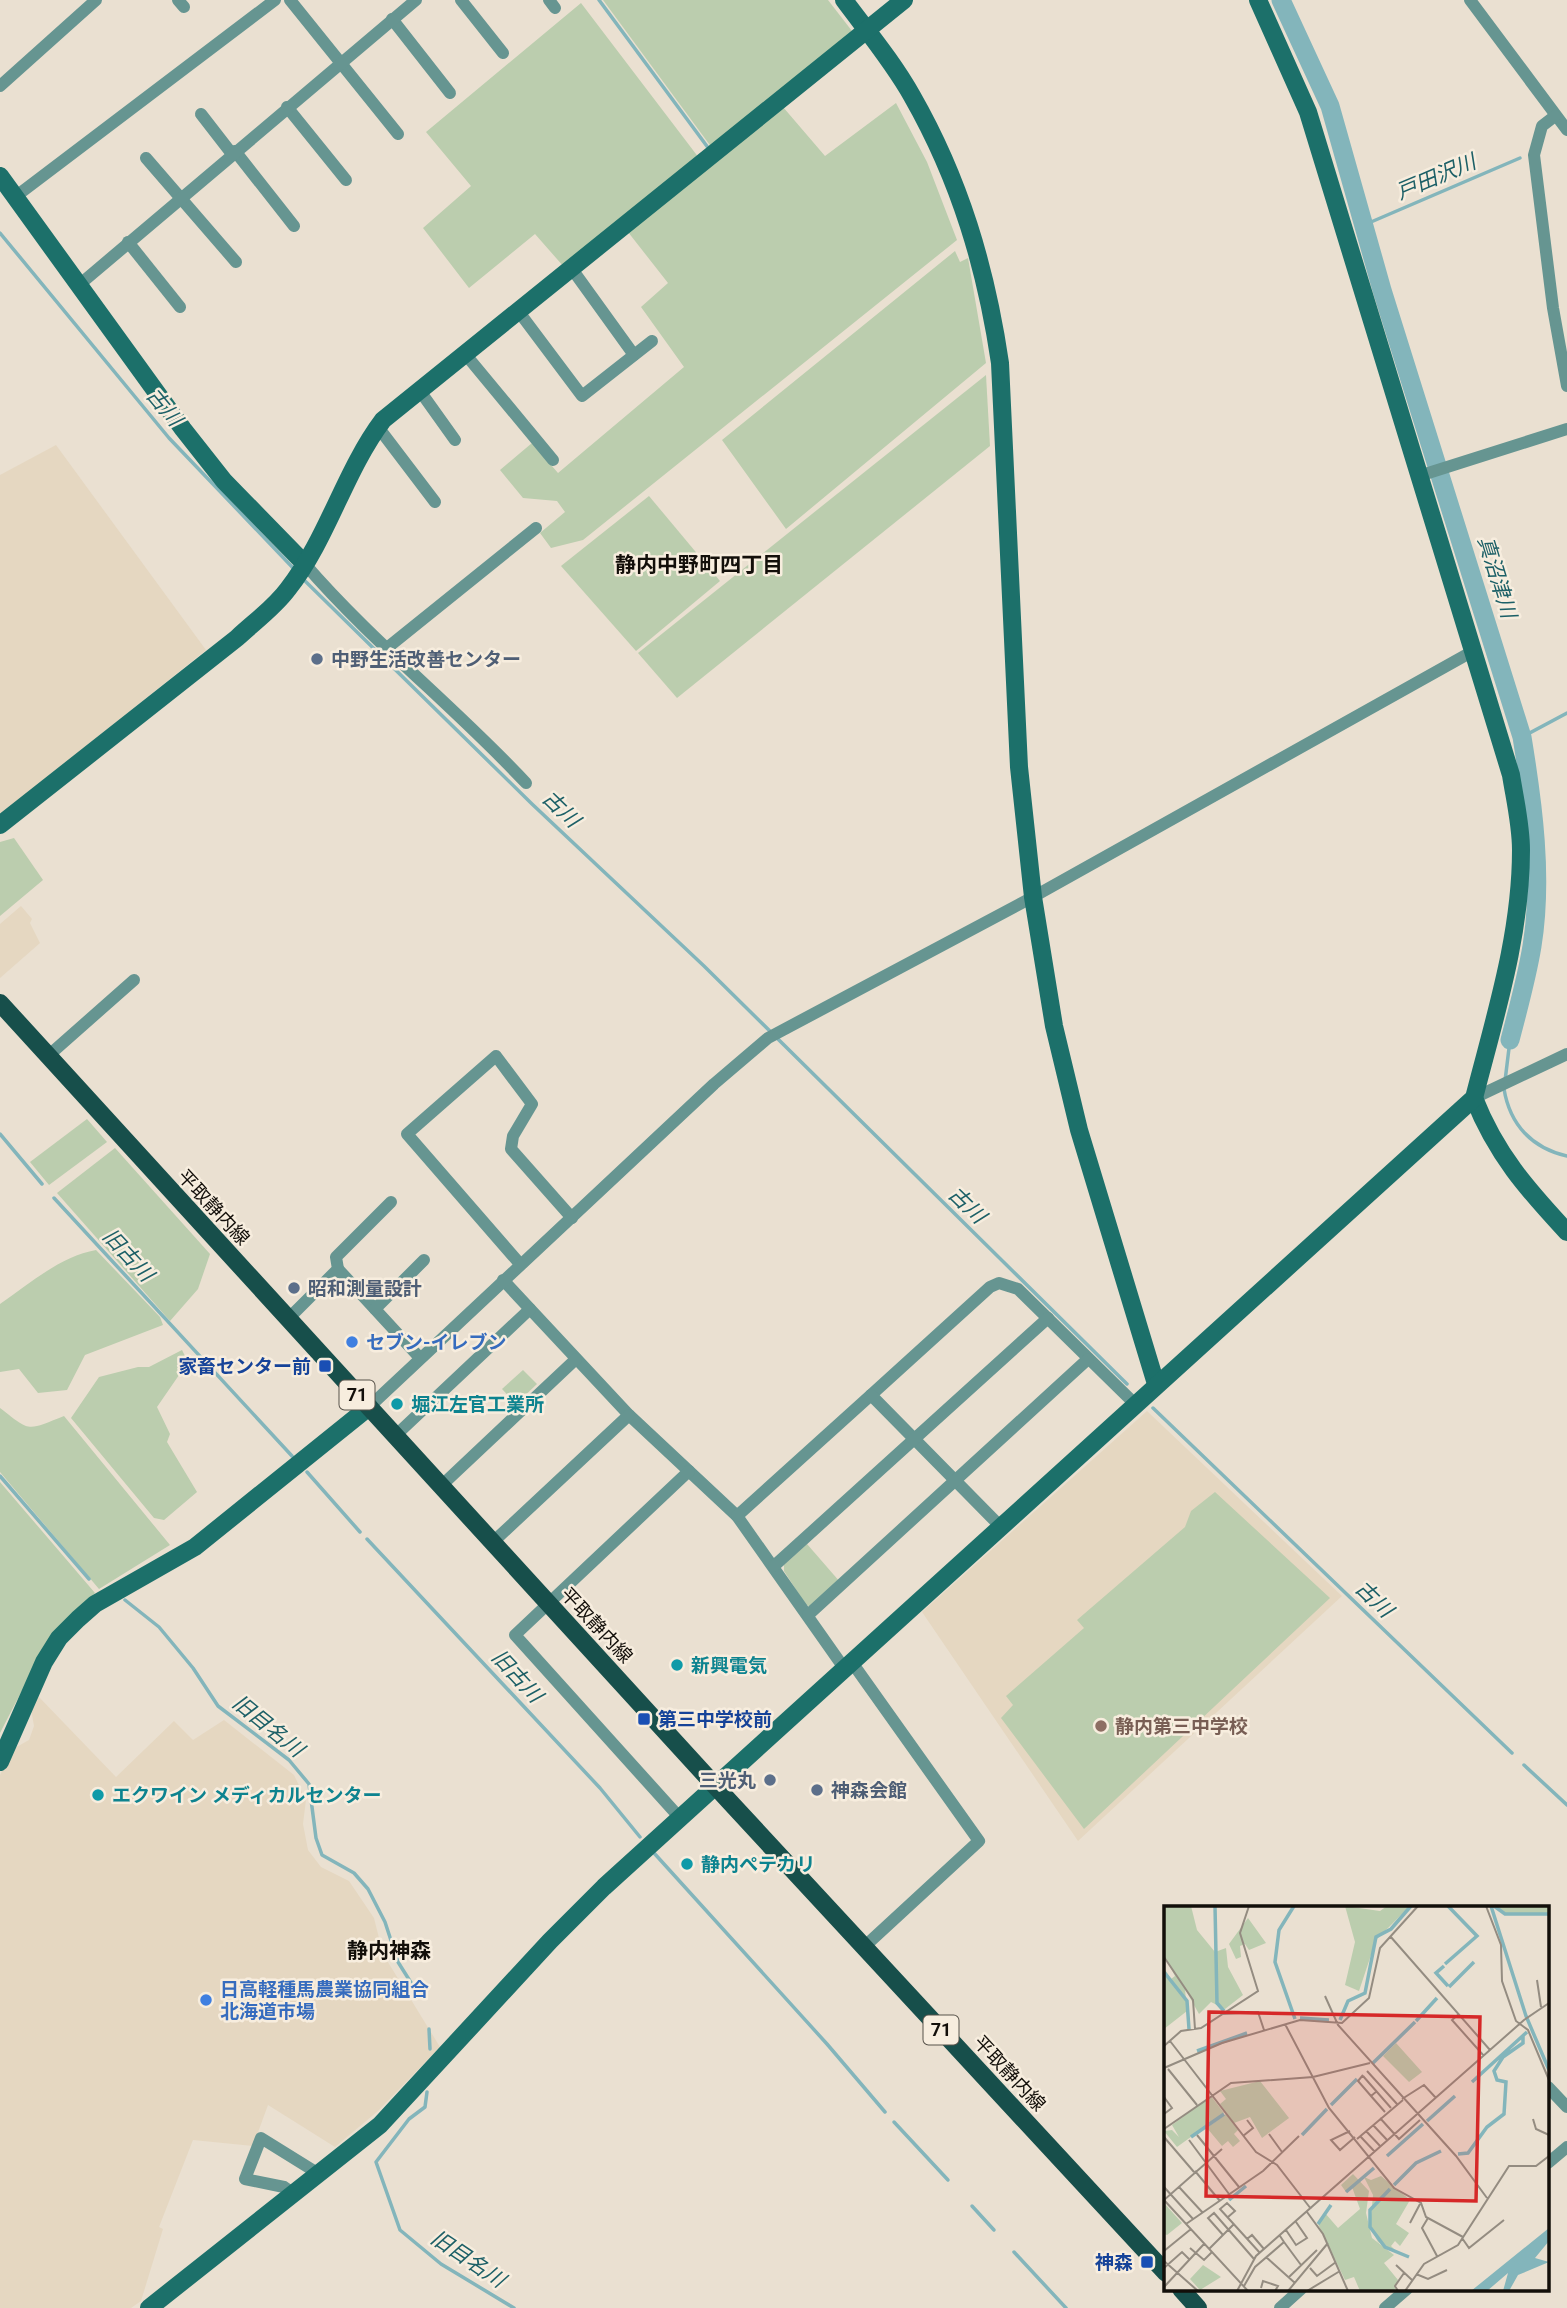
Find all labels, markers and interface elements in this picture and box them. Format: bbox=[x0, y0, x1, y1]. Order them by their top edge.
water label: 戸田沢川 bbox=[1393, 149, 1481, 204]
water label: 古川 bbox=[141, 383, 188, 432]
water label: 真沼津川 bbox=[1473, 533, 1521, 623]
district label: 静内中野町四丁目 bbox=[615, 553, 783, 577]
place label: 中野生活改善センター bbox=[331, 648, 521, 671]
marker: 中野生活改善センター bbox=[309, 651, 325, 667]
water label: 古川 bbox=[538, 786, 586, 834]
street label: 平取静内線 bbox=[173, 1165, 254, 1250]
water label: 古川 bbox=[944, 1182, 992, 1230]
water label: 旧古川 bbox=[98, 1224, 160, 1288]
place label: 昭和測量設計 bbox=[308, 1277, 422, 1300]
marker: 昭和測量設計 bbox=[286, 1280, 302, 1296]
place label: セブン-イレブン bbox=[366, 1331, 507, 1354]
marker: セブン-イレブン bbox=[344, 1334, 360, 1350]
place label: 家畜センター前 bbox=[178, 1355, 311, 1378]
marker: 家畜センター前 bbox=[317, 1358, 333, 1374]
road number: 71 bbox=[340, 1380, 374, 1410]
place label: 堀江左官工業所 bbox=[411, 1393, 544, 1416]
marker: 堀江左官工業所 bbox=[389, 1396, 405, 1412]
water label: 古川 bbox=[1351, 1576, 1399, 1624]
street label: 平取静内線 bbox=[556, 1583, 637, 1668]
water label: 旧古川 bbox=[487, 1645, 549, 1709]
place label: 新興電気 bbox=[691, 1654, 767, 1677]
marker: 新興電気 bbox=[669, 1657, 685, 1673]
water label: 旧目名川 bbox=[228, 1690, 310, 1763]
place label: 第三中学校前 bbox=[658, 1708, 772, 1731]
marker: 第三中学校前 bbox=[636, 1711, 652, 1727]
place label: 静内第三中学校 bbox=[1115, 1715, 1248, 1738]
marker: 静内第三中学校 bbox=[1093, 1718, 1109, 1734]
place label: 三光丸 bbox=[699, 1769, 756, 1792]
marker: 三光丸 bbox=[762, 1772, 778, 1788]
place label: 神森会館 bbox=[831, 1779, 907, 1802]
marker: 神森会館 bbox=[809, 1782, 825, 1798]
place label: エクワイン メディカルセンター bbox=[112, 1784, 381, 1807]
marker: エクワイン メディカルセンター bbox=[90, 1787, 106, 1803]
place label: 静内ぺテカリ bbox=[701, 1853, 815, 1876]
marker: 静内ぺテカリ bbox=[679, 1856, 695, 1872]
inset map bbox=[1164, 1906, 1550, 2290]
district label: 静内神森 bbox=[347, 1939, 431, 1963]
place label: 日高軽種馬農業協同組合 北海道市場 bbox=[220, 1978, 429, 2023]
marker: 日高軽種馬農業協同組合 北海道市場 bbox=[198, 1992, 214, 2008]
road number: 71 bbox=[923, 2016, 958, 2044]
street label: 平取静内線 bbox=[969, 2031, 1050, 2116]
water label: 旧目名川 bbox=[426, 2226, 511, 2294]
place label: 神森 bbox=[1095, 2251, 1133, 2274]
marker: 神森 bbox=[1139, 2254, 1155, 2270]

